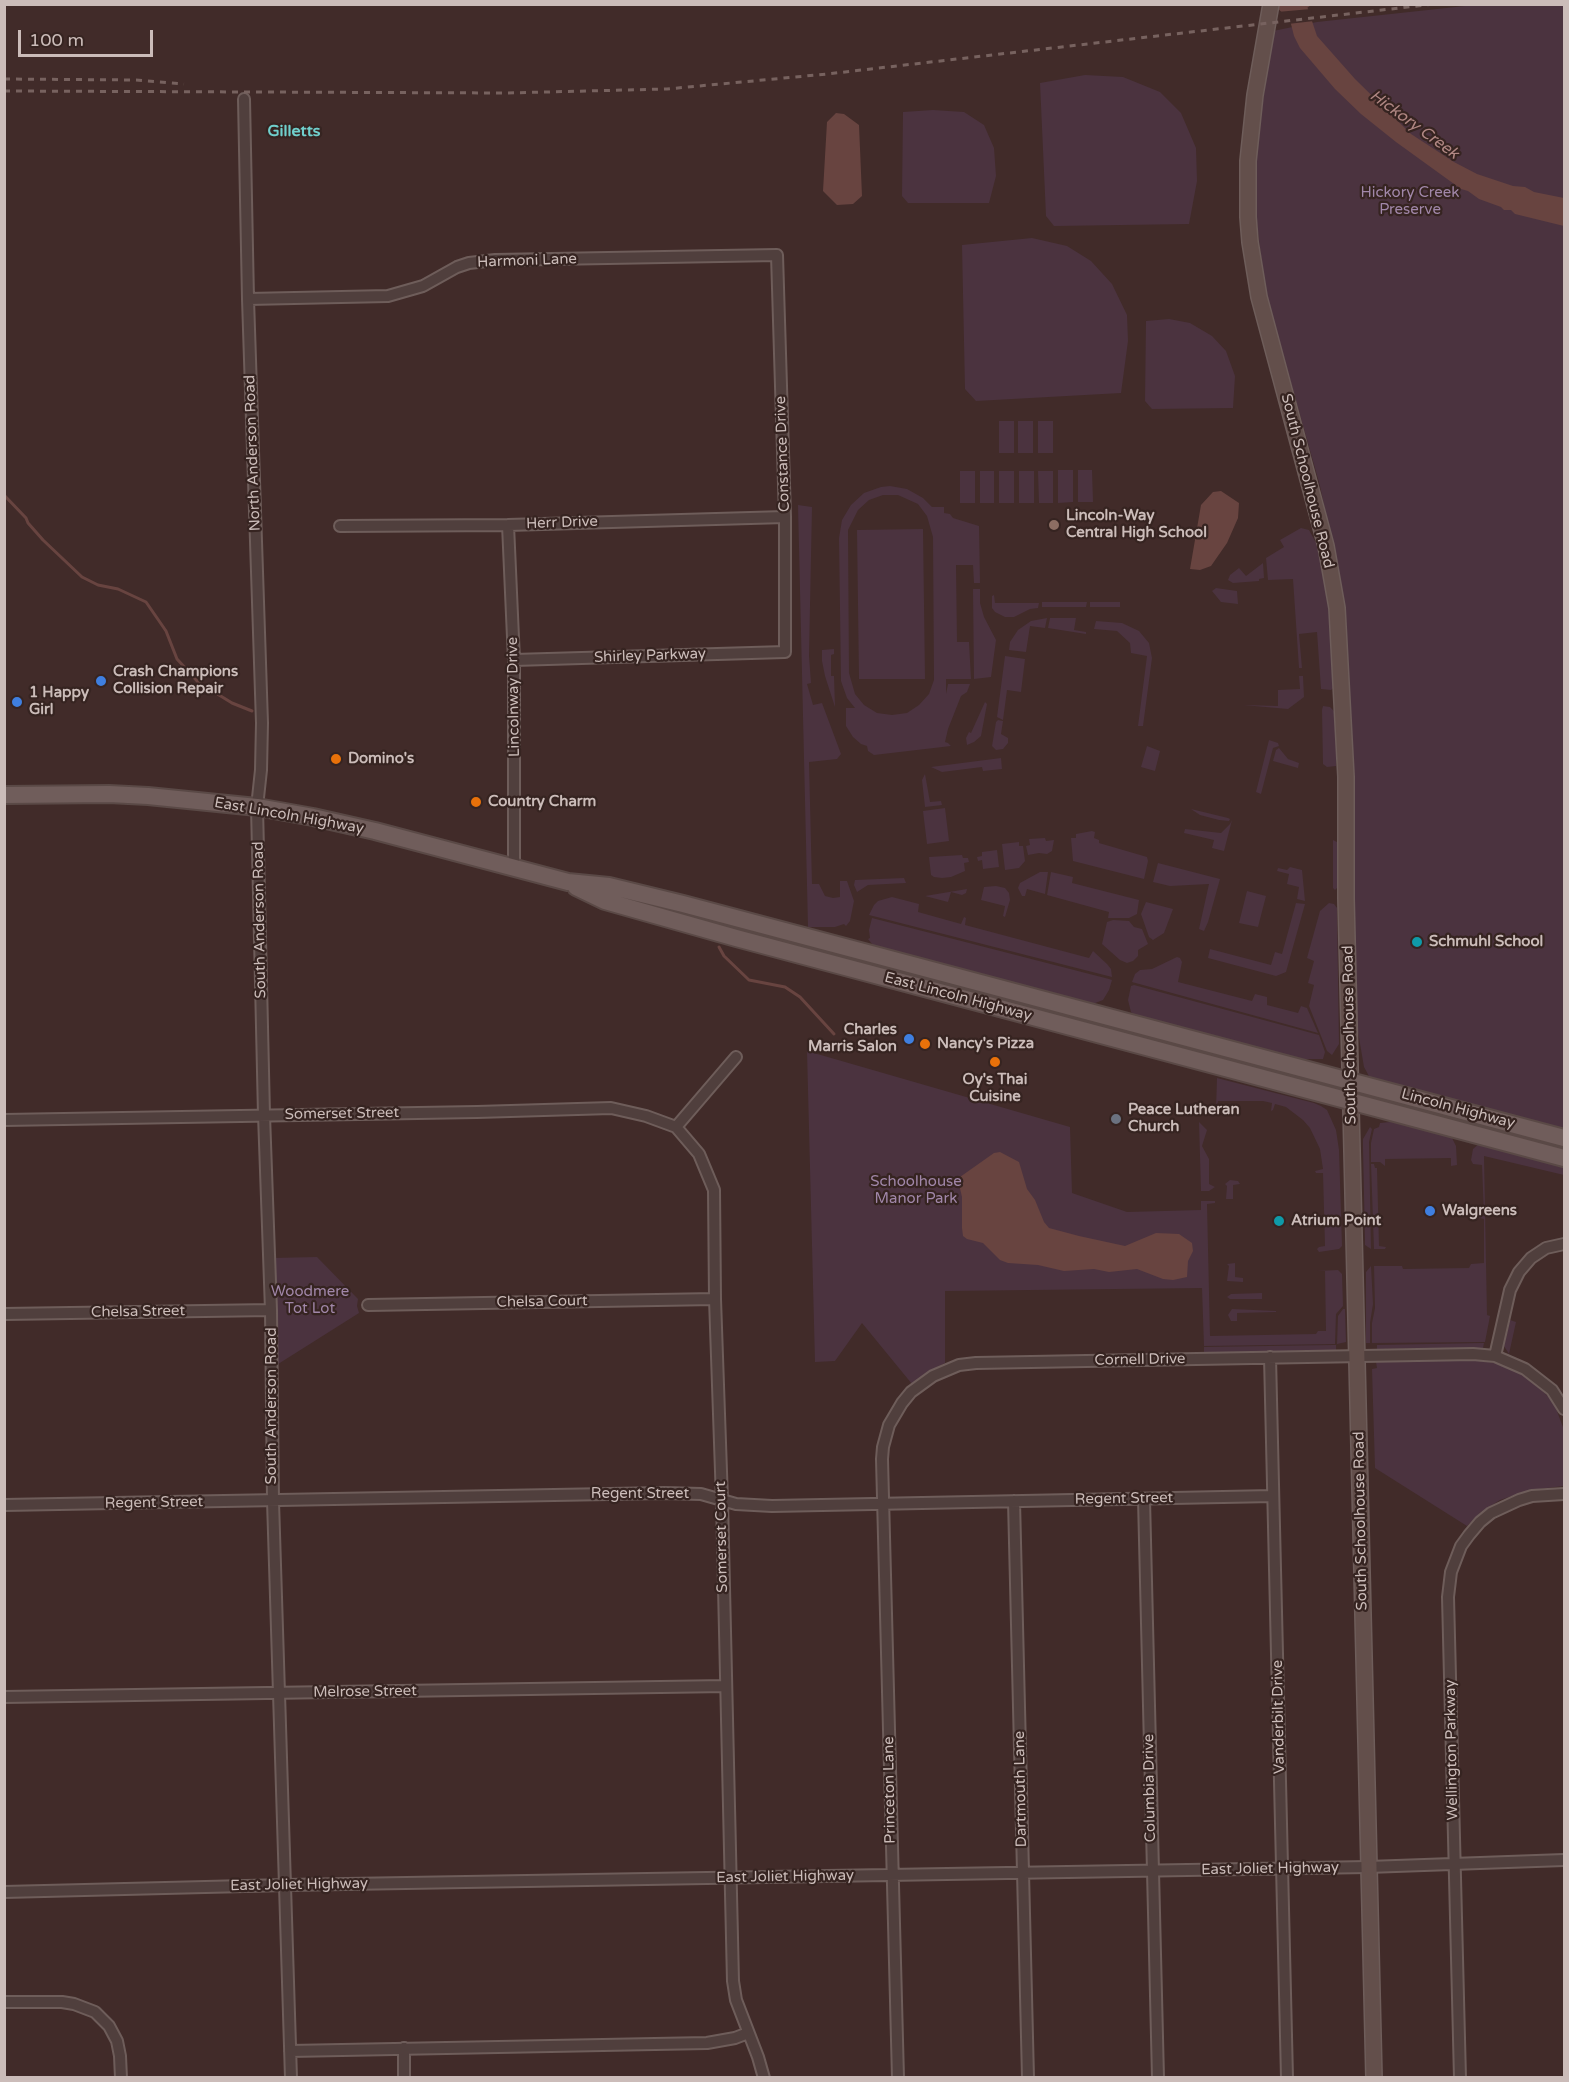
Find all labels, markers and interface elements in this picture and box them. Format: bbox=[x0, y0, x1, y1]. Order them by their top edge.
scale bar bbox=[21, 18, 156, 56]
text: 100 m bbox=[29, 29, 84, 51]
water label: Hickory Creek bbox=[1366, 86, 1462, 164]
district label: Gilletts bbox=[267, 122, 321, 142]
park label: Hickory Creek Preserve bbox=[1361, 184, 1459, 219]
street label: Harmoni Lane bbox=[477, 250, 577, 272]
street label: North Anderson Road bbox=[241, 375, 265, 531]
street label: South Schoolhouse Road bbox=[1277, 392, 1337, 570]
street label: Constance Drive bbox=[772, 396, 794, 512]
place label: Lincoln-Way Central High School bbox=[1066, 507, 1207, 542]
street label: Herr Drive bbox=[526, 513, 598, 533]
marker: Lincoln-Way Central High School bbox=[1047, 518, 1061, 532]
street label: Lincolnway Drive bbox=[504, 637, 524, 757]
street label: Shirley Parkway bbox=[594, 645, 706, 667]
place label: Crash Champions Collision Repair bbox=[113, 663, 238, 698]
marker: Crash Champions Collision Repair bbox=[94, 674, 108, 688]
place label: 1 Happy Girl bbox=[29, 684, 89, 719]
marker: 1 Happy Girl bbox=[10, 695, 24, 709]
place label: Domino's bbox=[348, 750, 414, 768]
marker: Domino's bbox=[329, 752, 343, 766]
place label: Country Charm bbox=[488, 793, 596, 811]
street label: East Lincoln Highway bbox=[213, 794, 365, 838]
marker: Country Charm bbox=[469, 795, 483, 809]
street label: South Anderson Road bbox=[250, 841, 270, 999]
place label: Schmuhl School bbox=[1429, 933, 1543, 951]
marker: Schmuhl School bbox=[1410, 935, 1424, 949]
street label: South Schoolhouse Road bbox=[1339, 945, 1361, 1125]
street label: East Lincoln Highway bbox=[882, 969, 1034, 1025]
place label: Charles Marris Salon bbox=[808, 1021, 897, 1056]
marker: Charles Marris Salon bbox=[902, 1032, 916, 1046]
place label: Nancy's Pizza bbox=[937, 1035, 1034, 1053]
marker: Nancy's Pizza bbox=[918, 1037, 932, 1051]
marker: Oy's Thai Cuisine bbox=[988, 1055, 1002, 1069]
place label: Oy's Thai Cuisine bbox=[962, 1071, 1028, 1106]
street label: Lincoln Highway bbox=[1399, 1085, 1517, 1133]
place label: Peace Lutheran Church bbox=[1128, 1101, 1240, 1136]
street label: Somerset Street bbox=[285, 1104, 399, 1124]
marker: Peace Lutheran Church bbox=[1109, 1112, 1123, 1126]
park label: Schoolhouse Manor Park bbox=[870, 1173, 962, 1208]
place label: Walgreens bbox=[1442, 1202, 1517, 1220]
marker: Walgreens bbox=[1423, 1204, 1437, 1218]
place label: Atrium Point bbox=[1291, 1212, 1381, 1230]
marker: Atrium Point bbox=[1272, 1214, 1286, 1228]
park label: Woodmere Tot Lot bbox=[271, 1283, 349, 1318]
street label: Chelsa Court bbox=[496, 1292, 588, 1312]
street label: Chelsa Street bbox=[91, 1302, 185, 1322]
street label: South Anderson Road bbox=[263, 1327, 281, 1485]
street label: Cornell Drive bbox=[1094, 1350, 1186, 1370]
street label: South Schoolhouse Road bbox=[1350, 1431, 1372, 1611]
street label: Somerset Court bbox=[712, 1481, 732, 1593]
street label: Regent Street bbox=[591, 1485, 689, 1503]
street label: Regent Street bbox=[1075, 1489, 1173, 1509]
street label: Regent Street bbox=[105, 1493, 203, 1513]
street label: Vanderbilt Drive bbox=[1269, 1660, 1289, 1774]
street label: Wellington Parkway bbox=[1442, 1679, 1462, 1821]
street label: Melrose Street bbox=[313, 1682, 417, 1702]
street label: Dartmouth Lane bbox=[1011, 1731, 1031, 1847]
street label: Columbia Drive bbox=[1140, 1734, 1160, 1842]
street label: Princeton Lane bbox=[880, 1736, 900, 1844]
street label: East Joliet Highway bbox=[1201, 1859, 1339, 1879]
street label: East Joliet Highway bbox=[716, 1867, 854, 1887]
street label: East Joliet Highway bbox=[230, 1875, 368, 1895]

